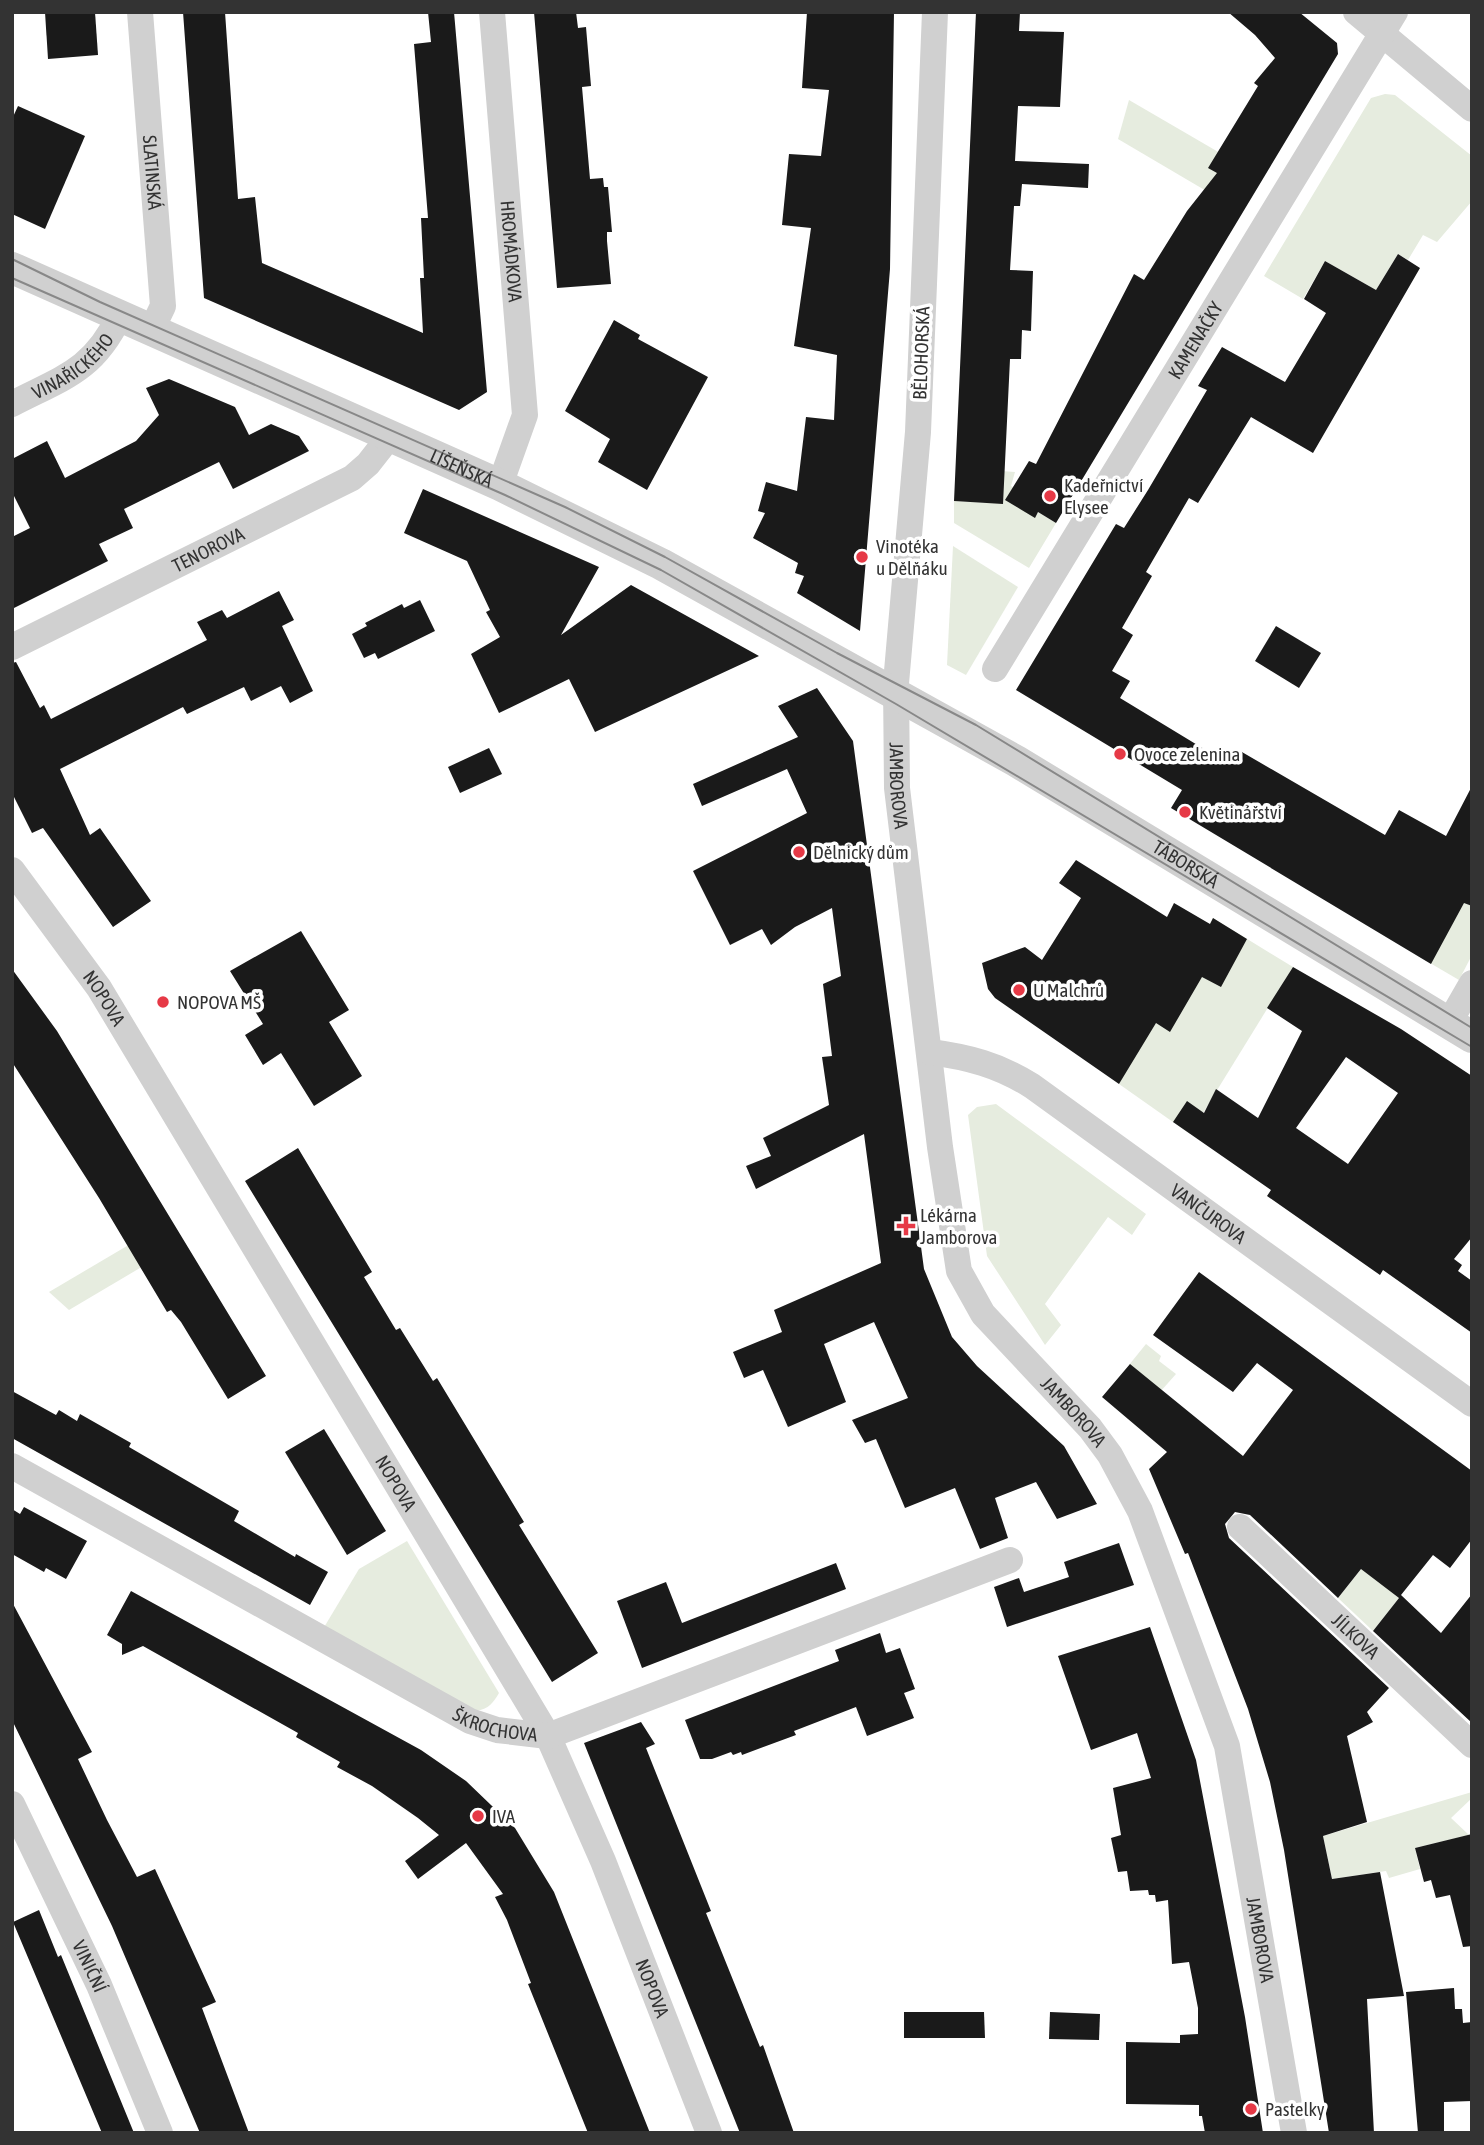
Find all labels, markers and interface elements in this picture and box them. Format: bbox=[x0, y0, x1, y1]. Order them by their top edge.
street label: SLATINSKÁ bbox=[139, 134, 166, 211]
street label: HROMÁDKOVA bbox=[496, 199, 527, 304]
street label: KAMENAČKY bbox=[1163, 297, 1227, 383]
street label: BĚLOHORSKÁ bbox=[908, 305, 934, 400]
street label: VINAŘICKÉHO bbox=[28, 329, 118, 403]
street label: LÍŠEŇSKÁ bbox=[427, 444, 497, 492]
place label: Kadeřnictví Elysee bbox=[1064, 474, 1143, 518]
marker: Kadeřnictví Elysee bbox=[1042, 488, 1058, 504]
street label: TENOROVA bbox=[169, 522, 248, 577]
place label: Vinotéka u Dělňáku bbox=[876, 535, 948, 579]
marker: Vinotéka u Dělňáku bbox=[854, 549, 870, 565]
street label: JAMBOROVA bbox=[886, 742, 913, 831]
place label: Ovoce zelenina bbox=[1134, 743, 1240, 765]
marker: Ovoce zelenina bbox=[1112, 746, 1128, 762]
place label: Květinářství bbox=[1199, 801, 1282, 823]
marker: Květinářství bbox=[1177, 804, 1193, 820]
street label: TÁBORSKÁ bbox=[1149, 835, 1223, 893]
place label: Dělnický dům bbox=[813, 841, 909, 863]
marker: Dělnický dům bbox=[791, 844, 807, 860]
street label: NOPOVA bbox=[79, 966, 130, 1030]
place label: U Malchrů bbox=[1033, 979, 1104, 1001]
marker: U Malchrů bbox=[1011, 982, 1027, 998]
place label: NOPOVA MŠ bbox=[177, 991, 261, 1013]
marker: NOPOVA MŠ bbox=[155, 994, 171, 1010]
street label: VANČUROVA bbox=[1166, 1179, 1251, 1248]
place label: Lékárna Jamborova bbox=[920, 1204, 997, 1248]
marker: Lékárna Jamborova bbox=[898, 1218, 914, 1234]
street label: JAMBOROVA bbox=[1037, 1372, 1111, 1452]
street label: NOPOVA bbox=[371, 1451, 422, 1515]
street label: JÍLKOVA bbox=[1328, 1609, 1384, 1664]
street label: ŠKROCHOVA bbox=[449, 1703, 539, 1746]
place label: IVA bbox=[492, 1805, 516, 1827]
marker: IVA bbox=[470, 1808, 486, 1824]
street label: JAMBOROVA bbox=[1242, 1895, 1279, 1985]
street label: VINIČNÍ bbox=[68, 1937, 112, 1995]
street label: NOPOVA bbox=[631, 1956, 674, 2021]
place label: Pastelky bbox=[1265, 2098, 1325, 2120]
marker: Pastelky bbox=[1243, 2101, 1259, 2117]

